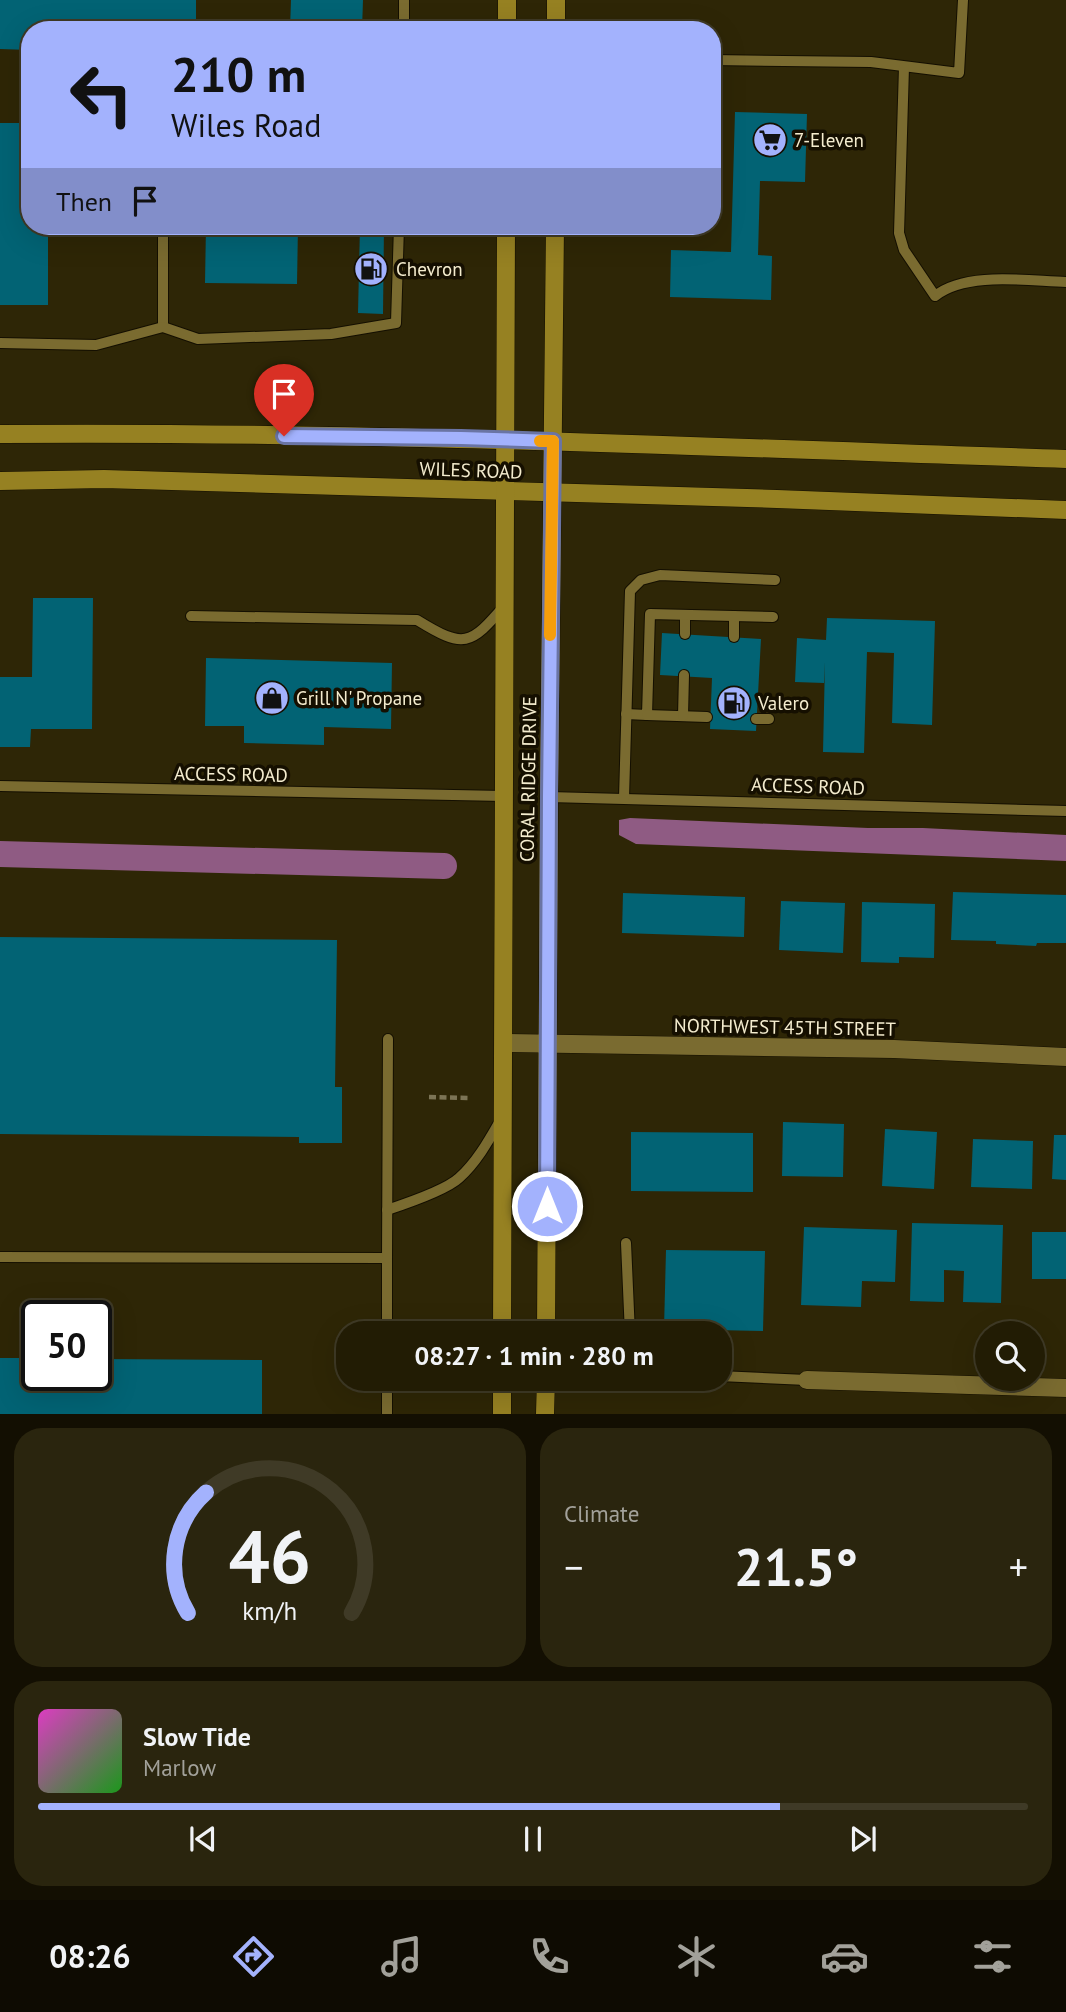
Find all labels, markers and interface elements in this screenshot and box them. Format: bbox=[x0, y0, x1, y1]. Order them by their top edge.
text: 210 m bbox=[171, 42, 306, 106]
icon: left bbox=[56, 49, 147, 140]
text: Wiles Road bbox=[171, 104, 321, 146]
supermarket icon: 7-Eleven bbox=[751, 121, 789, 159]
place label: 7-Eleven bbox=[794, 128, 864, 152]
icon: arrive bbox=[126, 182, 164, 220]
text: Then bbox=[56, 185, 112, 218]
fuel station icon: Chevron bbox=[352, 250, 390, 288]
place label: Chevron bbox=[396, 257, 463, 281]
pin bbox=[254, 364, 314, 436]
icon: arrive bbox=[265, 375, 303, 413]
street label: WILES ROAD bbox=[419, 456, 523, 484]
shop icon: Grill N' Propane bbox=[253, 679, 291, 717]
fuel station icon: Valero bbox=[715, 684, 753, 722]
place label: Grill N' Propane bbox=[296, 686, 422, 710]
place label: Valero bbox=[757, 691, 809, 715]
street label: CORAL RIDGE DRIVE bbox=[515, 696, 541, 862]
street label: ACCESS ROAD bbox=[174, 761, 288, 787]
street label: ACCESS ROAD bbox=[751, 772, 865, 800]
street label: NORTHWEST 45TH STREET bbox=[674, 1013, 897, 1041]
position arrow bbox=[510, 1169, 584, 1243]
speed limit sign: 50 bbox=[21, 1300, 112, 1391]
map controls bbox=[975, 1321, 1045, 1391]
button: search bbox=[975, 1321, 1045, 1391]
text: 08:27 · 1 min · 280 m bbox=[414, 1339, 654, 1372]
text: Climate bbox=[564, 1499, 639, 1528]
text: 46 bbox=[229, 1510, 311, 1604]
text: 21.5° bbox=[734, 1533, 858, 1600]
text: − bbox=[564, 1542, 583, 1591]
text: + bbox=[1009, 1542, 1028, 1591]
text: km/h bbox=[243, 1595, 297, 1627]
text: Slow Tide bbox=[143, 1720, 251, 1753]
text: Marlow bbox=[143, 1753, 216, 1782]
icon: previous bbox=[184, 1820, 222, 1858]
icon: pause bbox=[514, 1820, 552, 1858]
icon: next bbox=[844, 1820, 882, 1858]
icon: directions bbox=[229, 1932, 278, 1981]
icon: music bbox=[377, 1932, 426, 1981]
icon: phone bbox=[525, 1932, 574, 1981]
icon: climate bbox=[672, 1932, 721, 1981]
icon: car bbox=[820, 1932, 869, 1981]
icon: filters bbox=[968, 1932, 1017, 1981]
text: 08:26 bbox=[49, 1935, 131, 1977]

